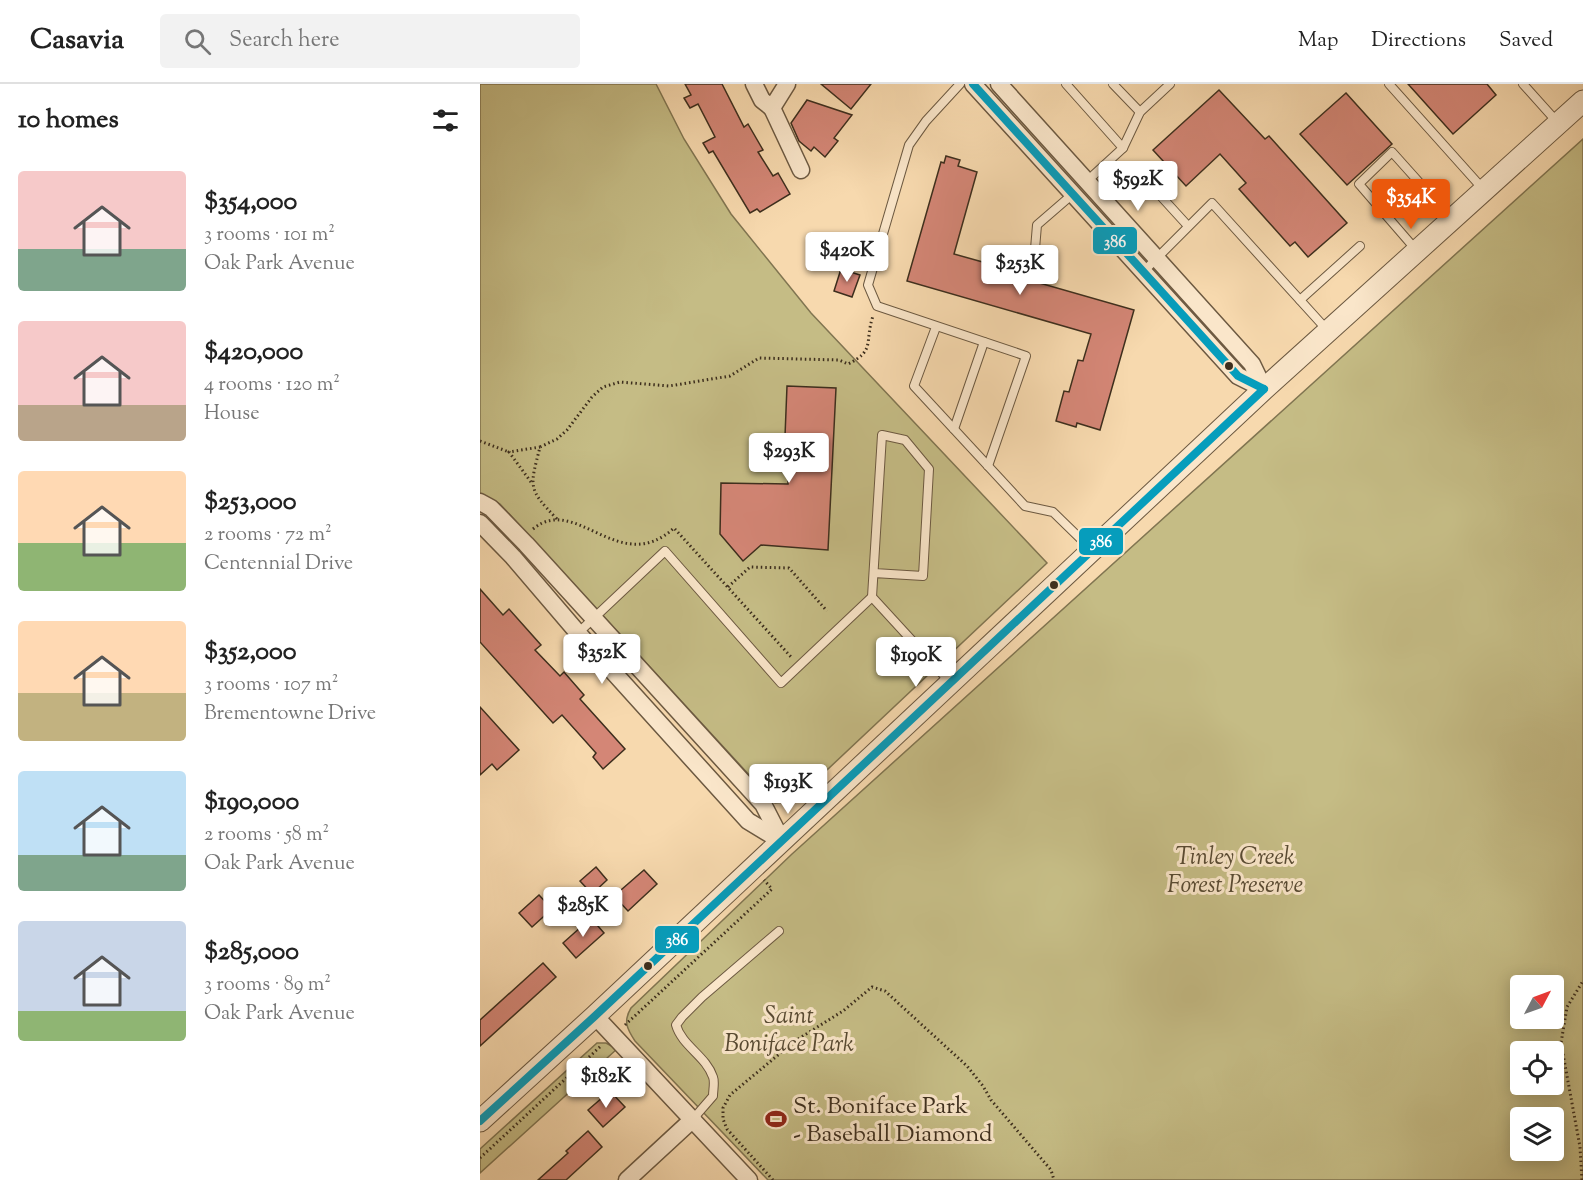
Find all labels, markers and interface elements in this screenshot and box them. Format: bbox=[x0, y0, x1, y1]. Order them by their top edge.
search box bbox=[160, 14, 580, 68]
text: Casavia bbox=[30, 21, 124, 61]
icon: search bbox=[181, 25, 214, 58]
text: Search here bbox=[229, 25, 339, 57]
text: Map bbox=[1298, 26, 1338, 56]
text: Directions bbox=[1371, 26, 1466, 56]
text: Saved bbox=[1499, 26, 1553, 56]
text: 10 homes bbox=[18, 102, 119, 139]
icon: filters bbox=[429, 104, 462, 137]
pin: $592K bbox=[1096, 161, 1180, 212]
text: $592K bbox=[1112, 166, 1164, 195]
pin: $354K bbox=[1369, 179, 1453, 230]
text: $354,000 bbox=[204, 184, 297, 221]
text: $354K bbox=[1386, 184, 1436, 213]
icon: home bbox=[66, 195, 138, 267]
text: 3 rooms · 101 m² bbox=[204, 221, 335, 250]
line badge: 386 bbox=[1092, 226, 1138, 255]
pin: $420K bbox=[805, 232, 889, 283]
text: 386 bbox=[1104, 232, 1126, 255]
text: $420K bbox=[819, 237, 875, 266]
pin: $253K bbox=[978, 245, 1062, 296]
text: Oak Park Avenue bbox=[204, 250, 355, 279]
text: $253K bbox=[995, 250, 1045, 279]
text: $420,000 bbox=[204, 334, 303, 371]
icon: home bbox=[66, 345, 138, 417]
unlabelled marker bbox=[1223, 360, 1235, 372]
text: 4 rooms · 120 m² bbox=[204, 371, 340, 400]
text: House bbox=[204, 400, 259, 429]
pin: $293K bbox=[747, 433, 831, 484]
text: $293K bbox=[763, 438, 815, 467]
text: $253,000 bbox=[204, 484, 296, 521]
icon: home bbox=[66, 495, 138, 567]
text: 2 rooms · 72 m² bbox=[204, 521, 332, 550]
line badge: 386 bbox=[1078, 527, 1124, 556]
text: 386 bbox=[1090, 532, 1112, 555]
text: Centennial Drive bbox=[204, 550, 353, 579]
unlabelled marker bbox=[1048, 579, 1060, 591]
text: $352,000 bbox=[204, 634, 296, 671]
pin: $352K bbox=[560, 634, 644, 685]
pin: $190K bbox=[874, 637, 958, 688]
text: $352K bbox=[577, 639, 627, 668]
text: $190K bbox=[890, 642, 942, 671]
icon: home bbox=[66, 645, 138, 717]
text: 3 rooms · 107 m² bbox=[204, 671, 338, 700]
text: Brementowne Drive bbox=[204, 700, 376, 729]
pin: $193K bbox=[746, 764, 830, 815]
text: $193K bbox=[763, 769, 813, 798]
text: $190,000 bbox=[204, 784, 299, 821]
icon: home bbox=[66, 795, 138, 867]
text: 2 rooms · 58 m² bbox=[204, 821, 329, 850]
park label: Tinley Creek Forest Preserve bbox=[1167, 841, 1303, 903]
text: Oak Park Avenue bbox=[204, 850, 355, 879]
pin: $285K bbox=[541, 887, 625, 938]
text: $285K bbox=[557, 892, 609, 921]
line badge: 386 bbox=[654, 925, 700, 954]
text: 386 bbox=[666, 930, 688, 953]
text: $285,000 bbox=[204, 934, 299, 971]
icon: home bbox=[66, 945, 138, 1017]
unlabelled marker bbox=[642, 960, 654, 972]
text: 3 rooms · 89 m² bbox=[204, 971, 331, 1000]
north arrow bbox=[1510, 975, 1564, 1029]
map controls bbox=[1510, 975, 1564, 1161]
text: Oak Park Avenue bbox=[204, 1000, 355, 1029]
park label: Saint Boniface Park bbox=[724, 1000, 854, 1062]
button: locate bbox=[1510, 1041, 1564, 1095]
pin: $182K bbox=[564, 1058, 648, 1109]
text: $182K bbox=[580, 1063, 632, 1092]
place label: St. Boniface Park - Baseball Diamond bbox=[793, 1090, 993, 1152]
sports icon: St. Boniface Park - Baseball Diamond bbox=[764, 1107, 788, 1131]
button: layers bbox=[1510, 1107, 1564, 1161]

